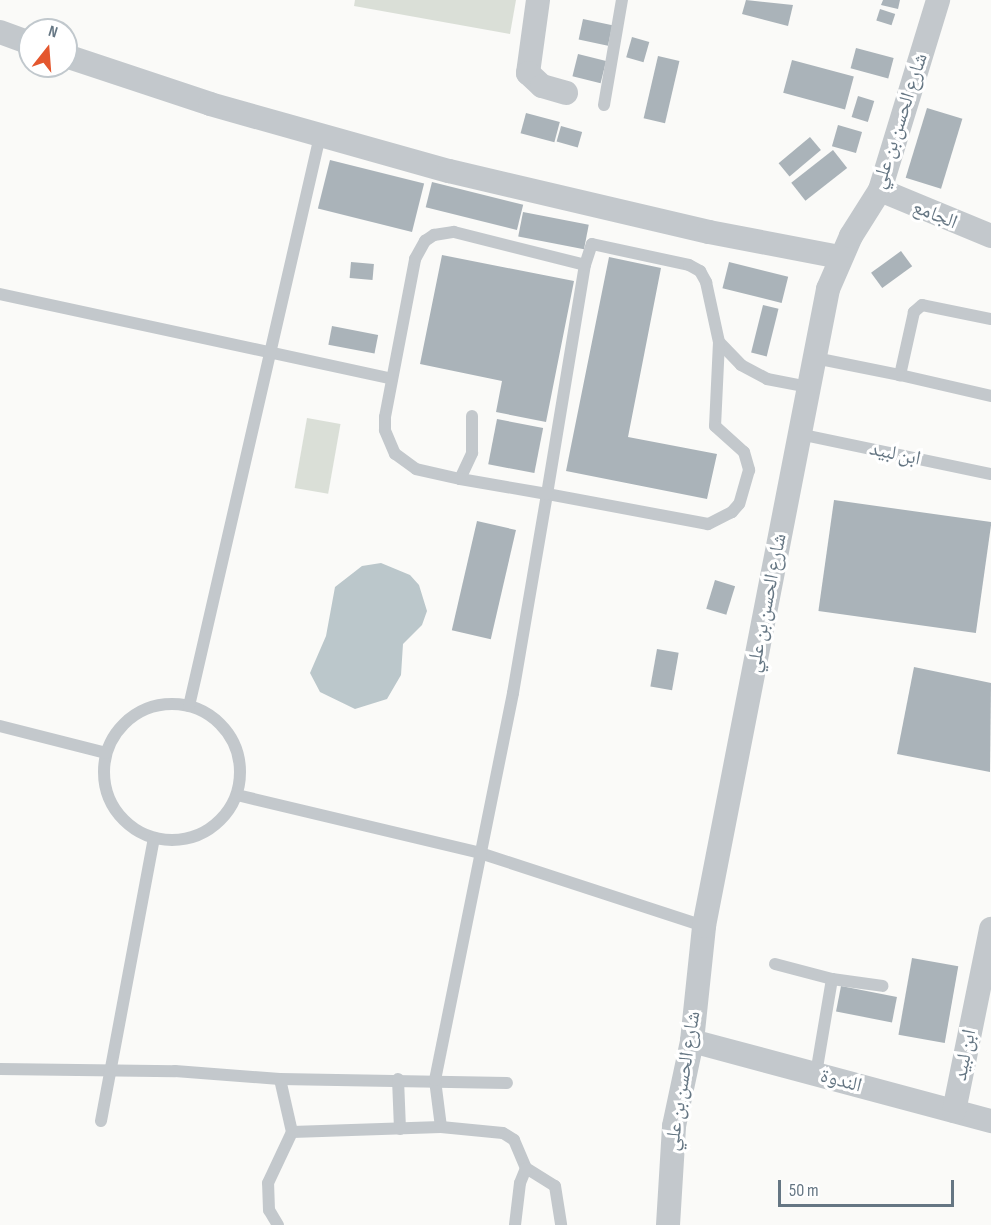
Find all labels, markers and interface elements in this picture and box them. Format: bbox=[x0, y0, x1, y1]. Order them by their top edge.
north arrow bbox=[18, 18, 78, 78]
text: N bbox=[46, 22, 60, 43]
street label: شارع الحسن بن علي bbox=[867, 50, 933, 192]
street label: الجامع bbox=[909, 195, 961, 235]
street label: ابن لبيد bbox=[867, 437, 923, 471]
street label: شارع الحسن بن علي bbox=[742, 532, 792, 674]
street label: شارع الحسن بن علي bbox=[660, 1010, 706, 1152]
street label: ابن لبيد bbox=[948, 1027, 982, 1083]
street label: الندوة bbox=[818, 1064, 864, 1098]
scale bar bbox=[781, 1168, 956, 1206]
text: 50 m bbox=[789, 1180, 819, 1201]

